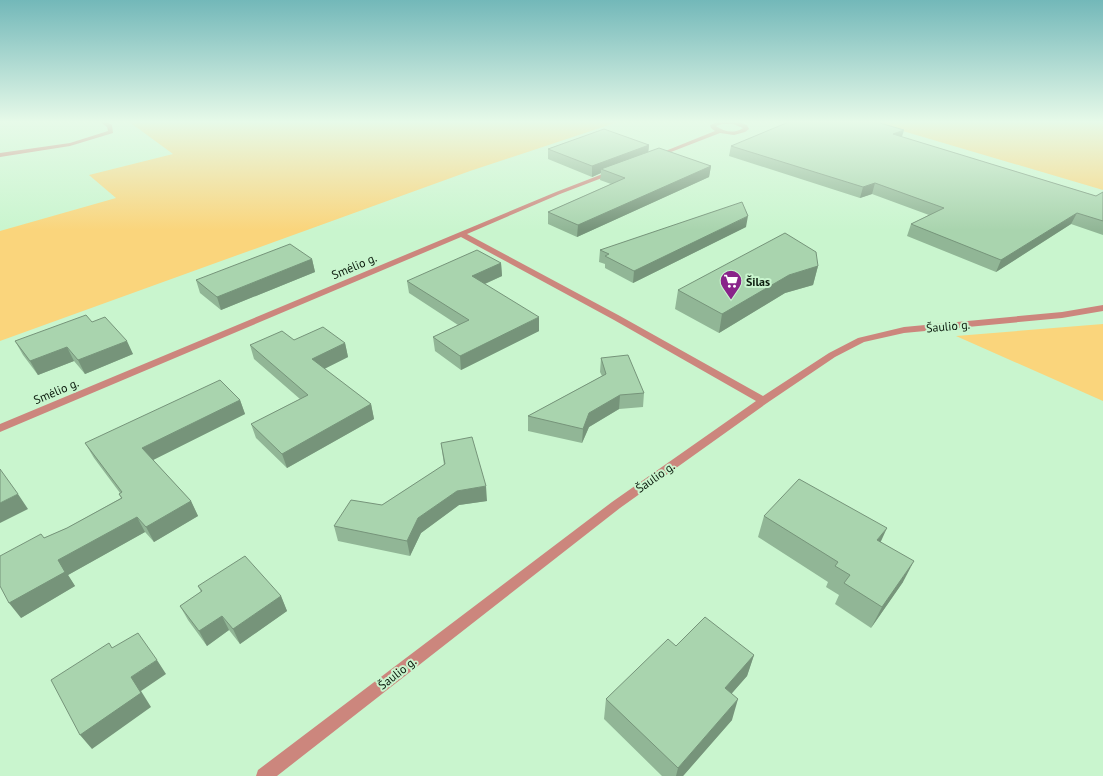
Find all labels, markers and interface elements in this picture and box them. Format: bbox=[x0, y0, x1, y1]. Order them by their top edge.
street label: Smėlio g. bbox=[329, 250, 379, 282]
supermarket icon: Šilas bbox=[718, 268, 744, 301]
place label: Šilas bbox=[746, 274, 770, 289]
street label: Šaulio g. bbox=[925, 317, 971, 335]
street label: Smėlio g. bbox=[31, 375, 81, 407]
street label: Šaulio g. bbox=[633, 458, 677, 496]
street label: Šaulio g. bbox=[375, 653, 419, 693]

